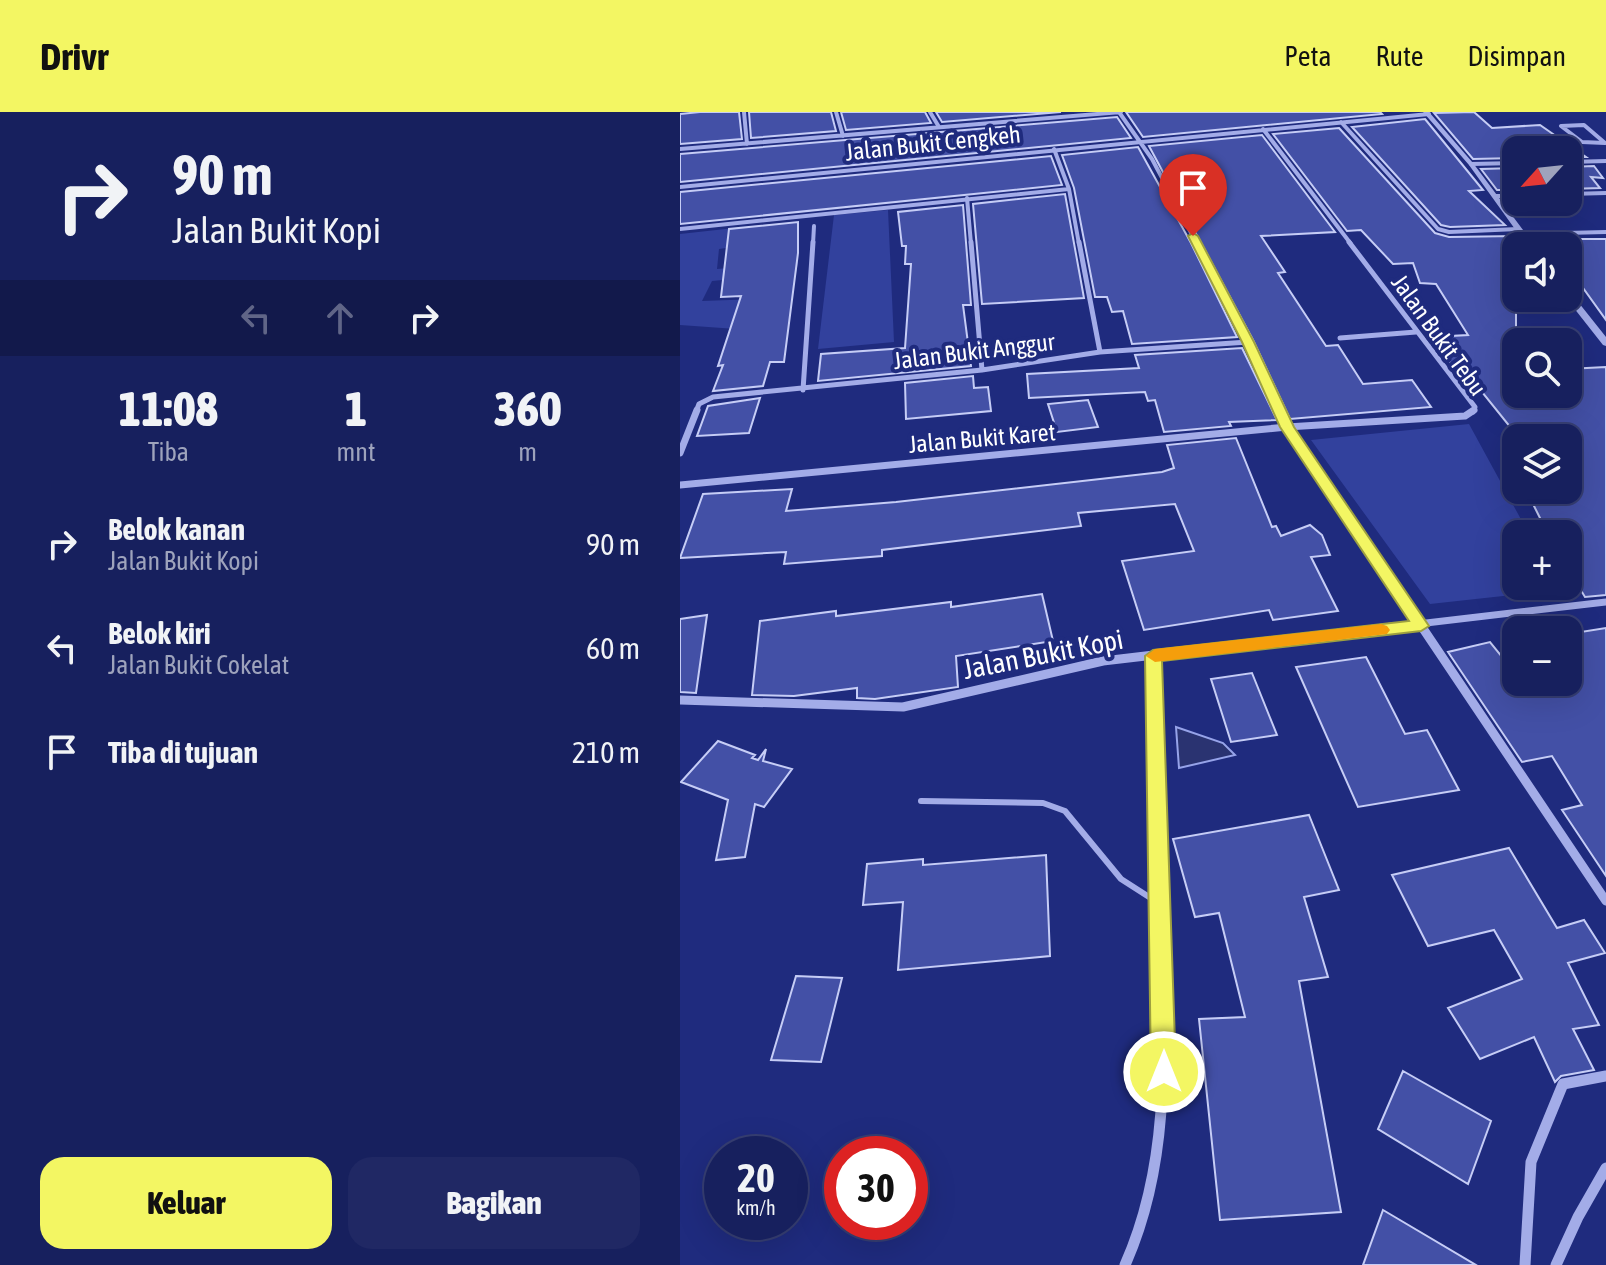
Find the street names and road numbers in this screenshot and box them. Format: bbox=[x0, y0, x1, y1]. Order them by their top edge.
street label: Jalan Bukit Cengkeh bbox=[844, 120, 1022, 166]
street label: Jalan Bukit Tebu bbox=[1386, 269, 1492, 401]
street label: Jalan Bukit Anggur bbox=[892, 328, 1057, 374]
street label: Jalan Bukit Karet bbox=[908, 418, 1057, 458]
street label: Jalan Bukit Kopi bbox=[960, 623, 1126, 685]

